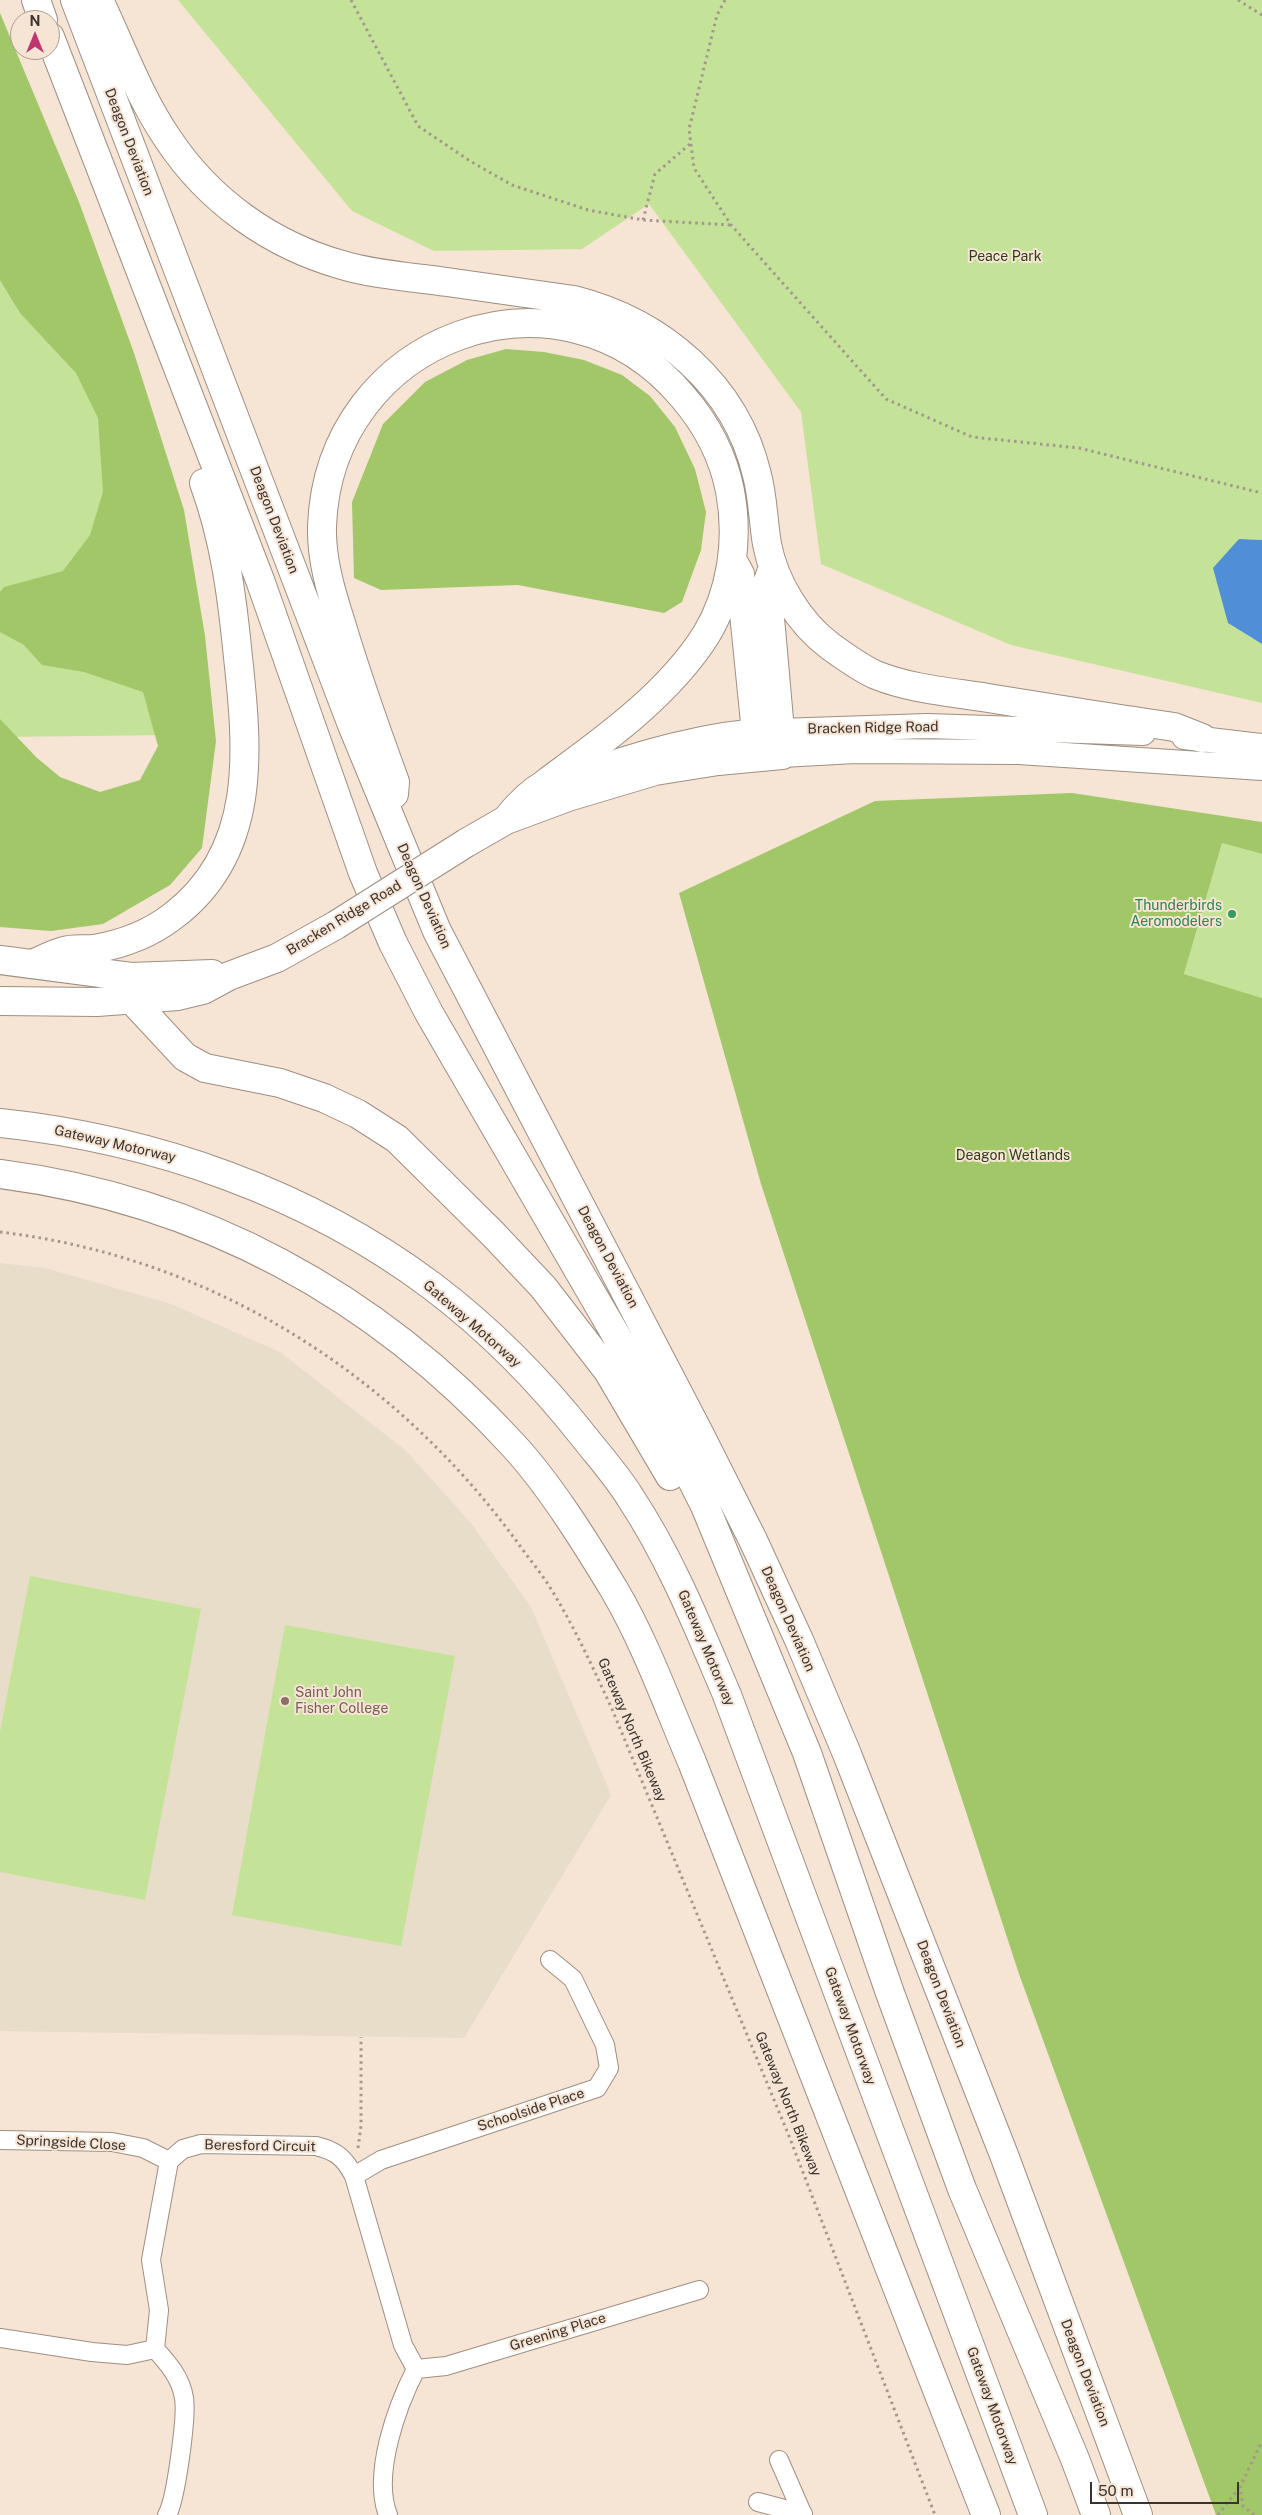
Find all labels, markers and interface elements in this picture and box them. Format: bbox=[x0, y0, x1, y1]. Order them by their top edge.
north arrow bbox=[10, 10, 60, 60]
text: N bbox=[30, 13, 40, 29]
street label: Deagon Deviation bbox=[101, 86, 157, 198]
park label: Peace Park bbox=[968, 249, 1042, 265]
street label: Deagon Deviation bbox=[246, 464, 302, 576]
street label: Bracken Ridge Road bbox=[807, 718, 939, 738]
street label: Deagon Deviation bbox=[393, 841, 455, 951]
street label: Bracken Ridge Road bbox=[284, 877, 404, 959]
place label: Thunderbirds Aeromodelers bbox=[1130, 898, 1222, 930]
marker: Thunderbirds Aeromodelers bbox=[1226, 908, 1238, 920]
street label: Gateway Motorway bbox=[52, 1122, 178, 1166]
park label: Deagon Wetlands bbox=[956, 1148, 1070, 1164]
street label: Deagon Deviation bbox=[574, 1203, 642, 1311]
street label: Gateway Motorway bbox=[420, 1277, 524, 1371]
street label: Deagon Deviation bbox=[757, 1564, 819, 1674]
street label: Gateway Motorway bbox=[674, 1587, 738, 1709]
street label: Gateway North Bikeway bbox=[594, 1656, 670, 1804]
place label: Saint John Fisher College bbox=[295, 1685, 388, 1718]
marker: Saint John Fisher College bbox=[279, 1695, 291, 1707]
street label: Deagon Deviation bbox=[913, 1938, 969, 2050]
street label: Gateway Motorway bbox=[821, 1965, 879, 2087]
street label: Gateway North Bikeway bbox=[751, 2029, 825, 2179]
street label: Schoolside Place bbox=[475, 2085, 587, 2135]
street label: Springside Close bbox=[16, 2132, 126, 2154]
street label: Beresford Circuit bbox=[204, 2137, 316, 2155]
street label: Greening Place bbox=[508, 2309, 608, 2355]
street label: Deagon Deviation bbox=[1057, 2317, 1113, 2429]
street label: Gateway Motorway bbox=[963, 2345, 1021, 2467]
scale bar bbox=[1092, 2472, 1241, 2504]
text: 50 m bbox=[1098, 2482, 1133, 2499]

